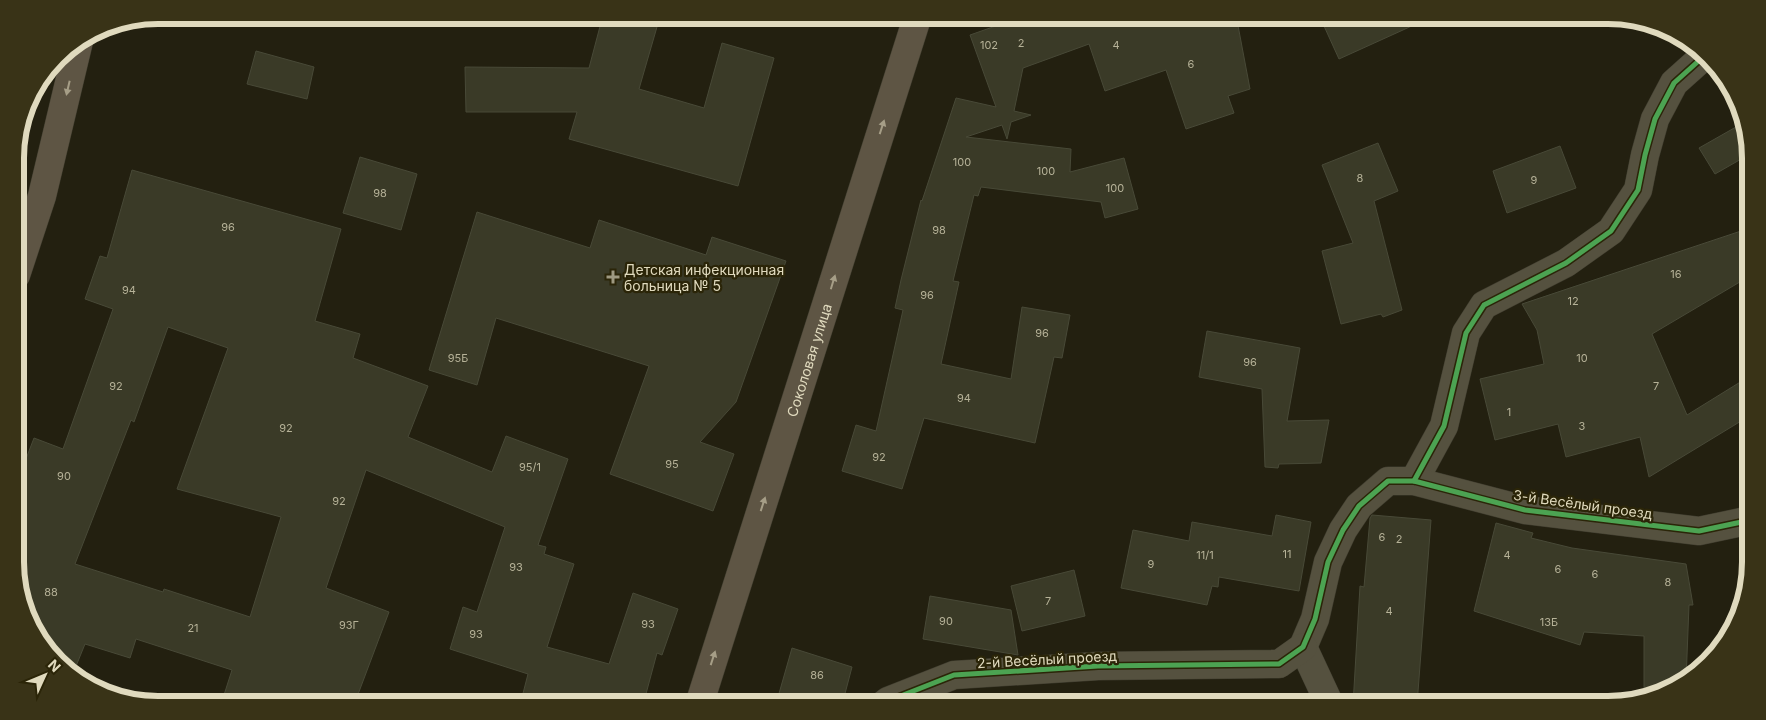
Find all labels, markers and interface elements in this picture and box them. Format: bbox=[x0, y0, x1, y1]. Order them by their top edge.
house number: 2 bbox=[1018, 36, 1024, 50]
house number: 102 bbox=[980, 38, 998, 52]
house number: 4 bbox=[1112, 38, 1120, 52]
house number: 6 bbox=[1188, 57, 1195, 71]
one-way arrow bbox=[64, 81, 72, 96]
one-way arrow bbox=[878, 119, 886, 134]
house number: 100 bbox=[953, 155, 971, 169]
house number: 100 bbox=[1037, 164, 1055, 178]
house number: 8 bbox=[1357, 171, 1364, 185]
house number: 9 bbox=[1531, 173, 1538, 187]
house number: 100 bbox=[1106, 181, 1124, 195]
house number: 98 bbox=[373, 186, 387, 200]
house number: 96 bbox=[221, 220, 235, 234]
house number: 98 bbox=[932, 223, 946, 237]
place label: Детская инфекционная больница № 5 bbox=[624, 261, 784, 294]
house number: 16 bbox=[1670, 267, 1682, 281]
marker: Детская инфекционная больница № 5 bbox=[606, 270, 620, 284]
one-way arrow bbox=[829, 274, 837, 289]
house number: 94 bbox=[122, 283, 136, 297]
house number: 96 bbox=[920, 288, 934, 302]
house number: 12 bbox=[1567, 294, 1579, 308]
street label: Соколовая улица bbox=[783, 301, 834, 419]
house number: 96 bbox=[1035, 326, 1049, 340]
house number: 95Б bbox=[448, 351, 468, 365]
house number: 10 bbox=[1576, 351, 1588, 365]
house number: 96 bbox=[1243, 355, 1257, 369]
house number: 92 bbox=[109, 379, 123, 393]
house number: 7 bbox=[1653, 379, 1659, 393]
house number: 94 bbox=[957, 391, 971, 405]
house number: 1 bbox=[1507, 405, 1511, 419]
house number: 3 bbox=[1579, 419, 1586, 433]
house number: 92 bbox=[279, 421, 293, 435]
house number: 92 bbox=[872, 450, 886, 464]
house number: 95 bbox=[665, 457, 679, 471]
house number: 95/1 bbox=[519, 460, 541, 474]
house number: 90 bbox=[57, 469, 71, 483]
street label: 3-й Весёлый проезд bbox=[1512, 486, 1654, 522]
house number: 92 bbox=[332, 494, 346, 508]
one-way arrow bbox=[759, 496, 767, 511]
house number: 6 bbox=[1379, 530, 1386, 544]
house number: 2 bbox=[1396, 532, 1402, 546]
house number: 11 bbox=[1283, 547, 1291, 561]
house number: 11/1 bbox=[1196, 548, 1214, 562]
house number: 4 bbox=[1503, 548, 1511, 562]
house number: 9 bbox=[1148, 557, 1155, 571]
house number: 93 bbox=[509, 560, 523, 574]
house number: 6 bbox=[1555, 562, 1562, 576]
house number: 6 bbox=[1592, 567, 1599, 581]
house number: 8 bbox=[1665, 575, 1672, 589]
house number: 88 bbox=[44, 585, 58, 599]
house number: 7 bbox=[1045, 594, 1051, 608]
house number: 4 bbox=[1385, 604, 1393, 618]
house number: 90 bbox=[939, 614, 953, 628]
house number: 13Б bbox=[1540, 615, 1558, 629]
house number: 93 bbox=[641, 617, 655, 631]
house number: 93Г bbox=[339, 618, 359, 632]
house number: 21 bbox=[187, 621, 199, 635]
house number: 93 bbox=[469, 627, 483, 641]
street label: 2-й Весёлый проезд bbox=[976, 647, 1118, 671]
north arrow bbox=[20, 650, 70, 700]
one-way arrow bbox=[710, 651, 718, 666]
text: N bbox=[45, 656, 65, 675]
house number: 86 bbox=[810, 668, 824, 682]

